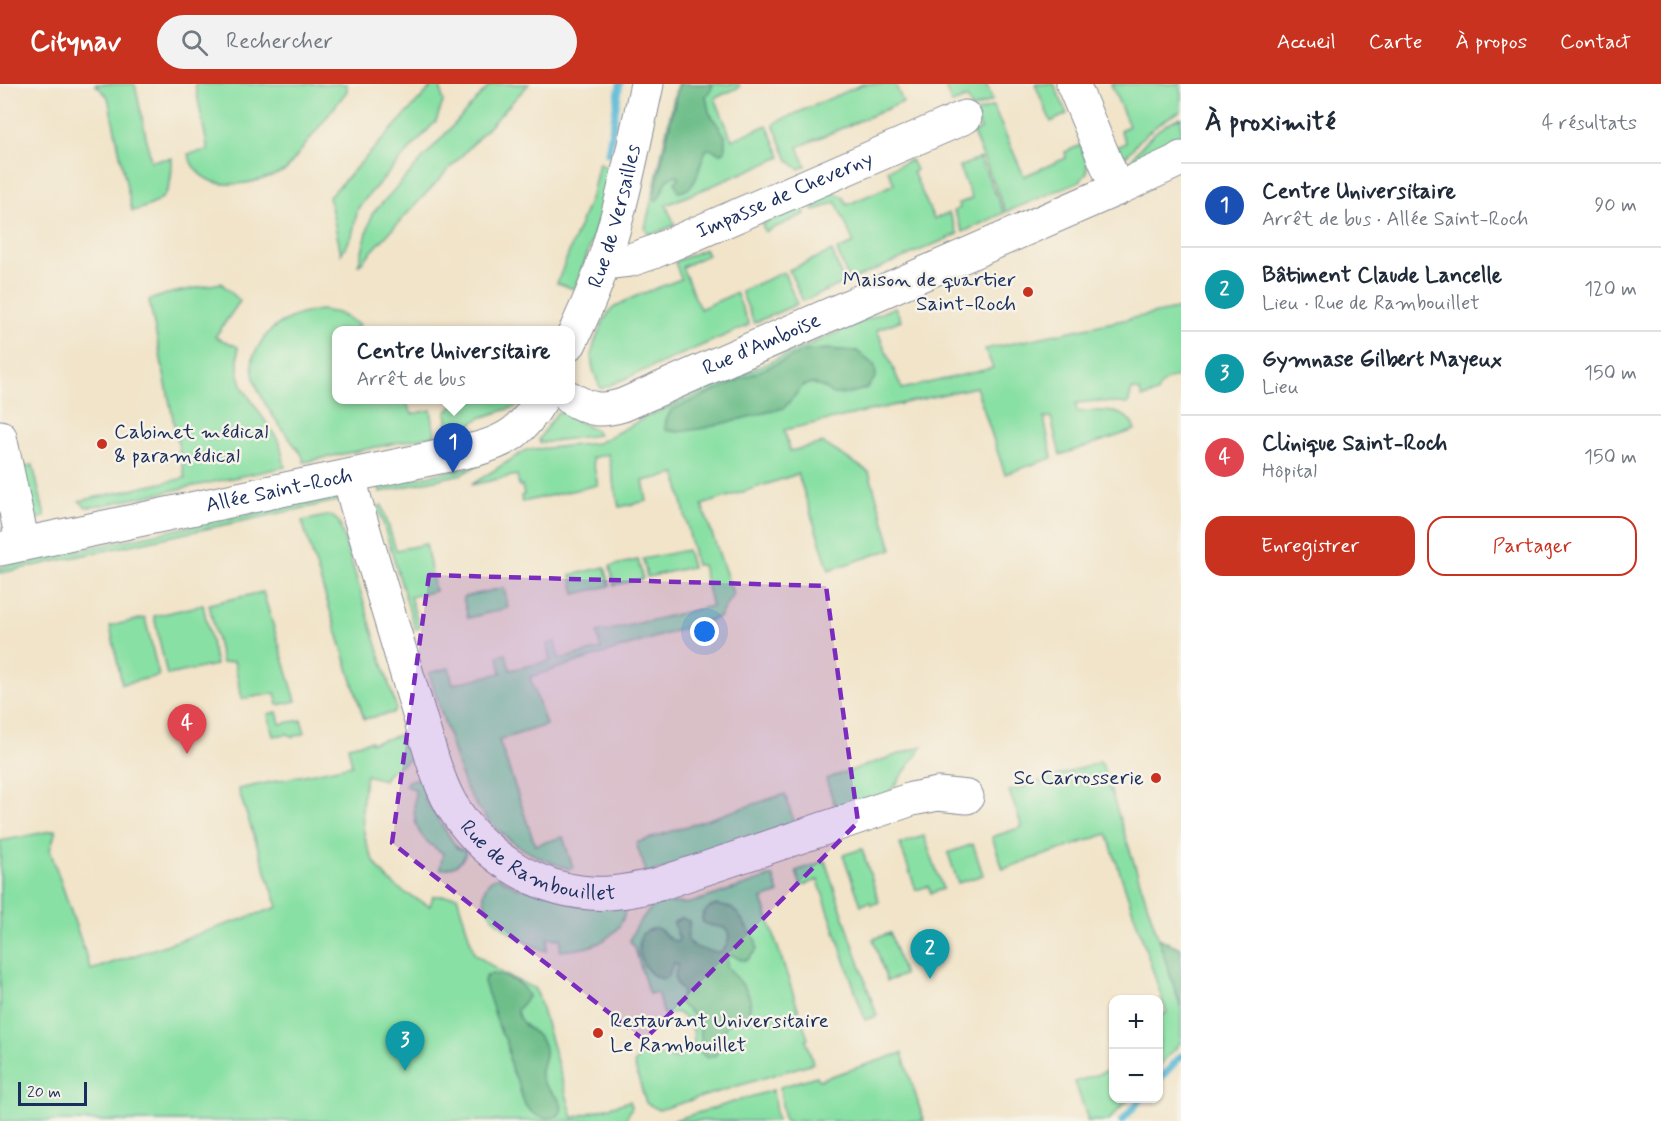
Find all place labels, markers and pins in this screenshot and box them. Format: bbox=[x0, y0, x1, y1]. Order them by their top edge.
place label: Maison de quartier Saint-Roch bbox=[843, 266, 1016, 318]
marker: Maison de quartier Saint-Roch bbox=[1021, 285, 1035, 299]
place label: Cabinet médical & paramédical bbox=[114, 418, 268, 470]
pin: 1 bbox=[434, 424, 472, 473]
marker: Cabinet médical & paramédical bbox=[95, 437, 109, 451]
pin: 4 bbox=[168, 704, 207, 754]
place label: Sc Carrosserie bbox=[1013, 764, 1144, 792]
marker: Sc Carrosserie bbox=[1149, 771, 1163, 785]
pin: 2 bbox=[910, 930, 950, 979]
place label: Restaurant Universitaire Le Rambouillet bbox=[610, 1007, 829, 1059]
pin: 3 bbox=[386, 1022, 424, 1071]
marker: Restaurant Universitaire Le Rambouillet bbox=[591, 1026, 605, 1040]

